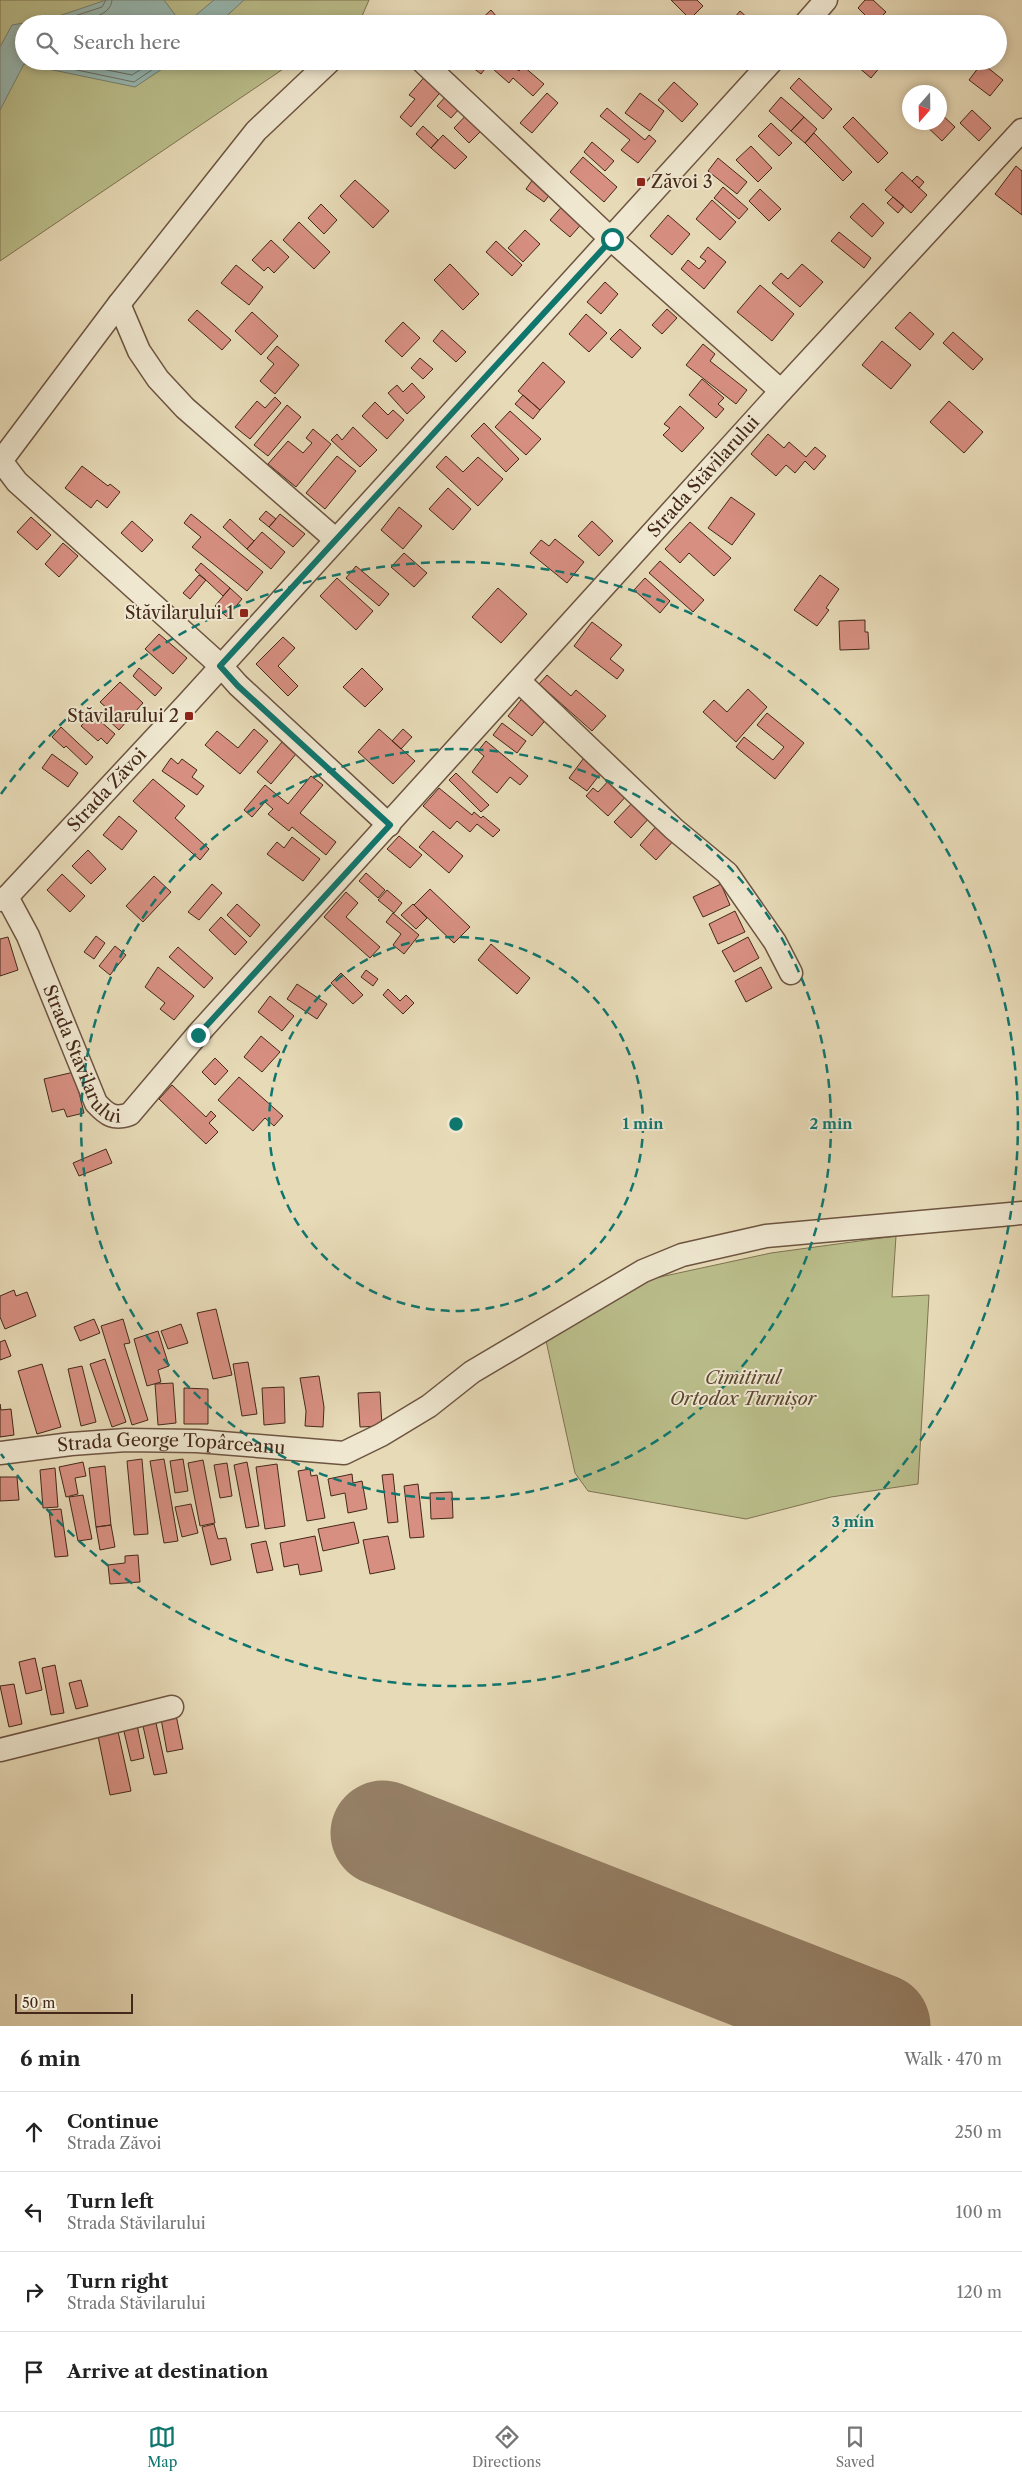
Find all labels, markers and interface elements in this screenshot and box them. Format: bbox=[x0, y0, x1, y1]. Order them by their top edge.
search box bbox=[15, 15, 1007, 70]
icon: search bbox=[33, 29, 61, 57]
text: Search here bbox=[73, 31, 181, 54]
north arrow bbox=[902, 85, 947, 130]
place label: Zăvoi 3 bbox=[651, 171, 713, 193]
marker: Zăvoi 3 bbox=[635, 176, 647, 188]
route start bbox=[601, 228, 624, 251]
street label: Strada Stăvilarului bbox=[643, 411, 764, 542]
place label: Stăvilarului 1 bbox=[125, 602, 234, 624]
marker: Stăvilarului 1 bbox=[238, 607, 250, 619]
place label: Stăvilarului 2 bbox=[67, 705, 179, 727]
marker: Stăvilarului 2 bbox=[183, 710, 195, 722]
street label: Strada Zăvoi bbox=[63, 743, 151, 836]
street label: Strada Stăvilarului bbox=[38, 982, 121, 1128]
route end bbox=[187, 1024, 210, 1047]
text: 1 min bbox=[622, 1114, 664, 1133]
text: 2 min bbox=[809, 1114, 853, 1133]
centre of rings bbox=[447, 1115, 465, 1133]
park label: Cimitirul Ortodox Turnișor bbox=[670, 1367, 818, 1411]
street label: Strada George Topârceanu bbox=[56, 1429, 286, 1459]
text: 3 min bbox=[832, 1512, 875, 1531]
scale bar bbox=[15, 1991, 132, 2014]
text: 50 m bbox=[22, 1994, 55, 2012]
text: 6 min bbox=[20, 2046, 81, 2071]
text: Walk · 470 m bbox=[904, 2049, 1002, 2069]
text: Continue bbox=[67, 2110, 159, 2133]
icon: ahead bbox=[20, 2118, 48, 2146]
text: 250 m bbox=[955, 2122, 1002, 2142]
text: Strada Zăvoi bbox=[67, 2133, 161, 2153]
text: Turn left bbox=[67, 2190, 154, 2213]
icon: left bbox=[20, 2198, 48, 2226]
text: 100 m bbox=[956, 2202, 1002, 2222]
text: Strada Stăvilarului bbox=[67, 2213, 206, 2233]
text: Turn right bbox=[67, 2270, 168, 2293]
icon: right bbox=[20, 2278, 48, 2306]
text: 120 m bbox=[957, 2282, 1002, 2302]
text: Strada Stăvilarului bbox=[67, 2293, 206, 2313]
icon: arrive bbox=[20, 2358, 48, 2386]
text: Arrive at destination bbox=[67, 2360, 268, 2383]
tab: Map bbox=[147, 2423, 177, 2471]
tab: Directions bbox=[472, 2423, 541, 2471]
tab: Saved bbox=[836, 2423, 875, 2471]

